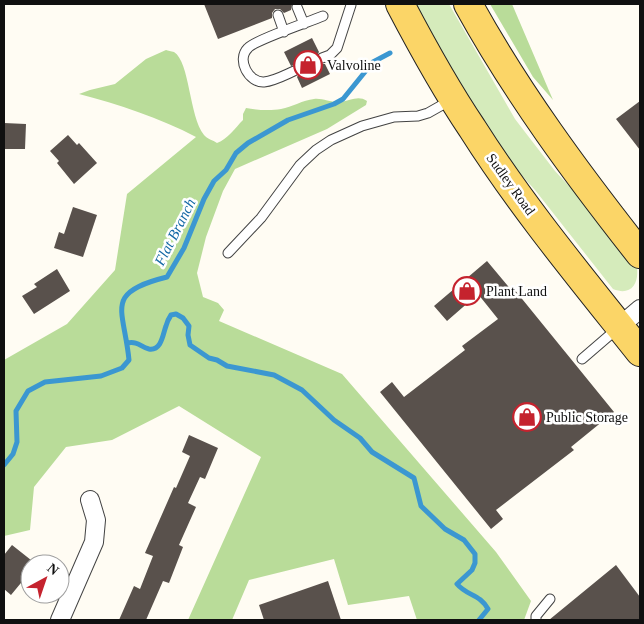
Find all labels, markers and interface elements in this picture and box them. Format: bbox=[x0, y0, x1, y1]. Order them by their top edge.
shop icon: Valvoline bbox=[293, 50, 323, 80]
place label: Valvoline bbox=[327, 58, 381, 73]
street label: Sudley Road bbox=[483, 151, 538, 218]
water label: Flat Branch bbox=[151, 196, 199, 269]
shop icon: Plant Land bbox=[452, 276, 482, 306]
place label: Plant Land bbox=[486, 284, 547, 299]
shop icon: Public Storage bbox=[512, 402, 542, 432]
place label: Public Storage bbox=[546, 410, 628, 425]
north arrow bbox=[20, 554, 70, 604]
text: N bbox=[44, 560, 62, 578]

